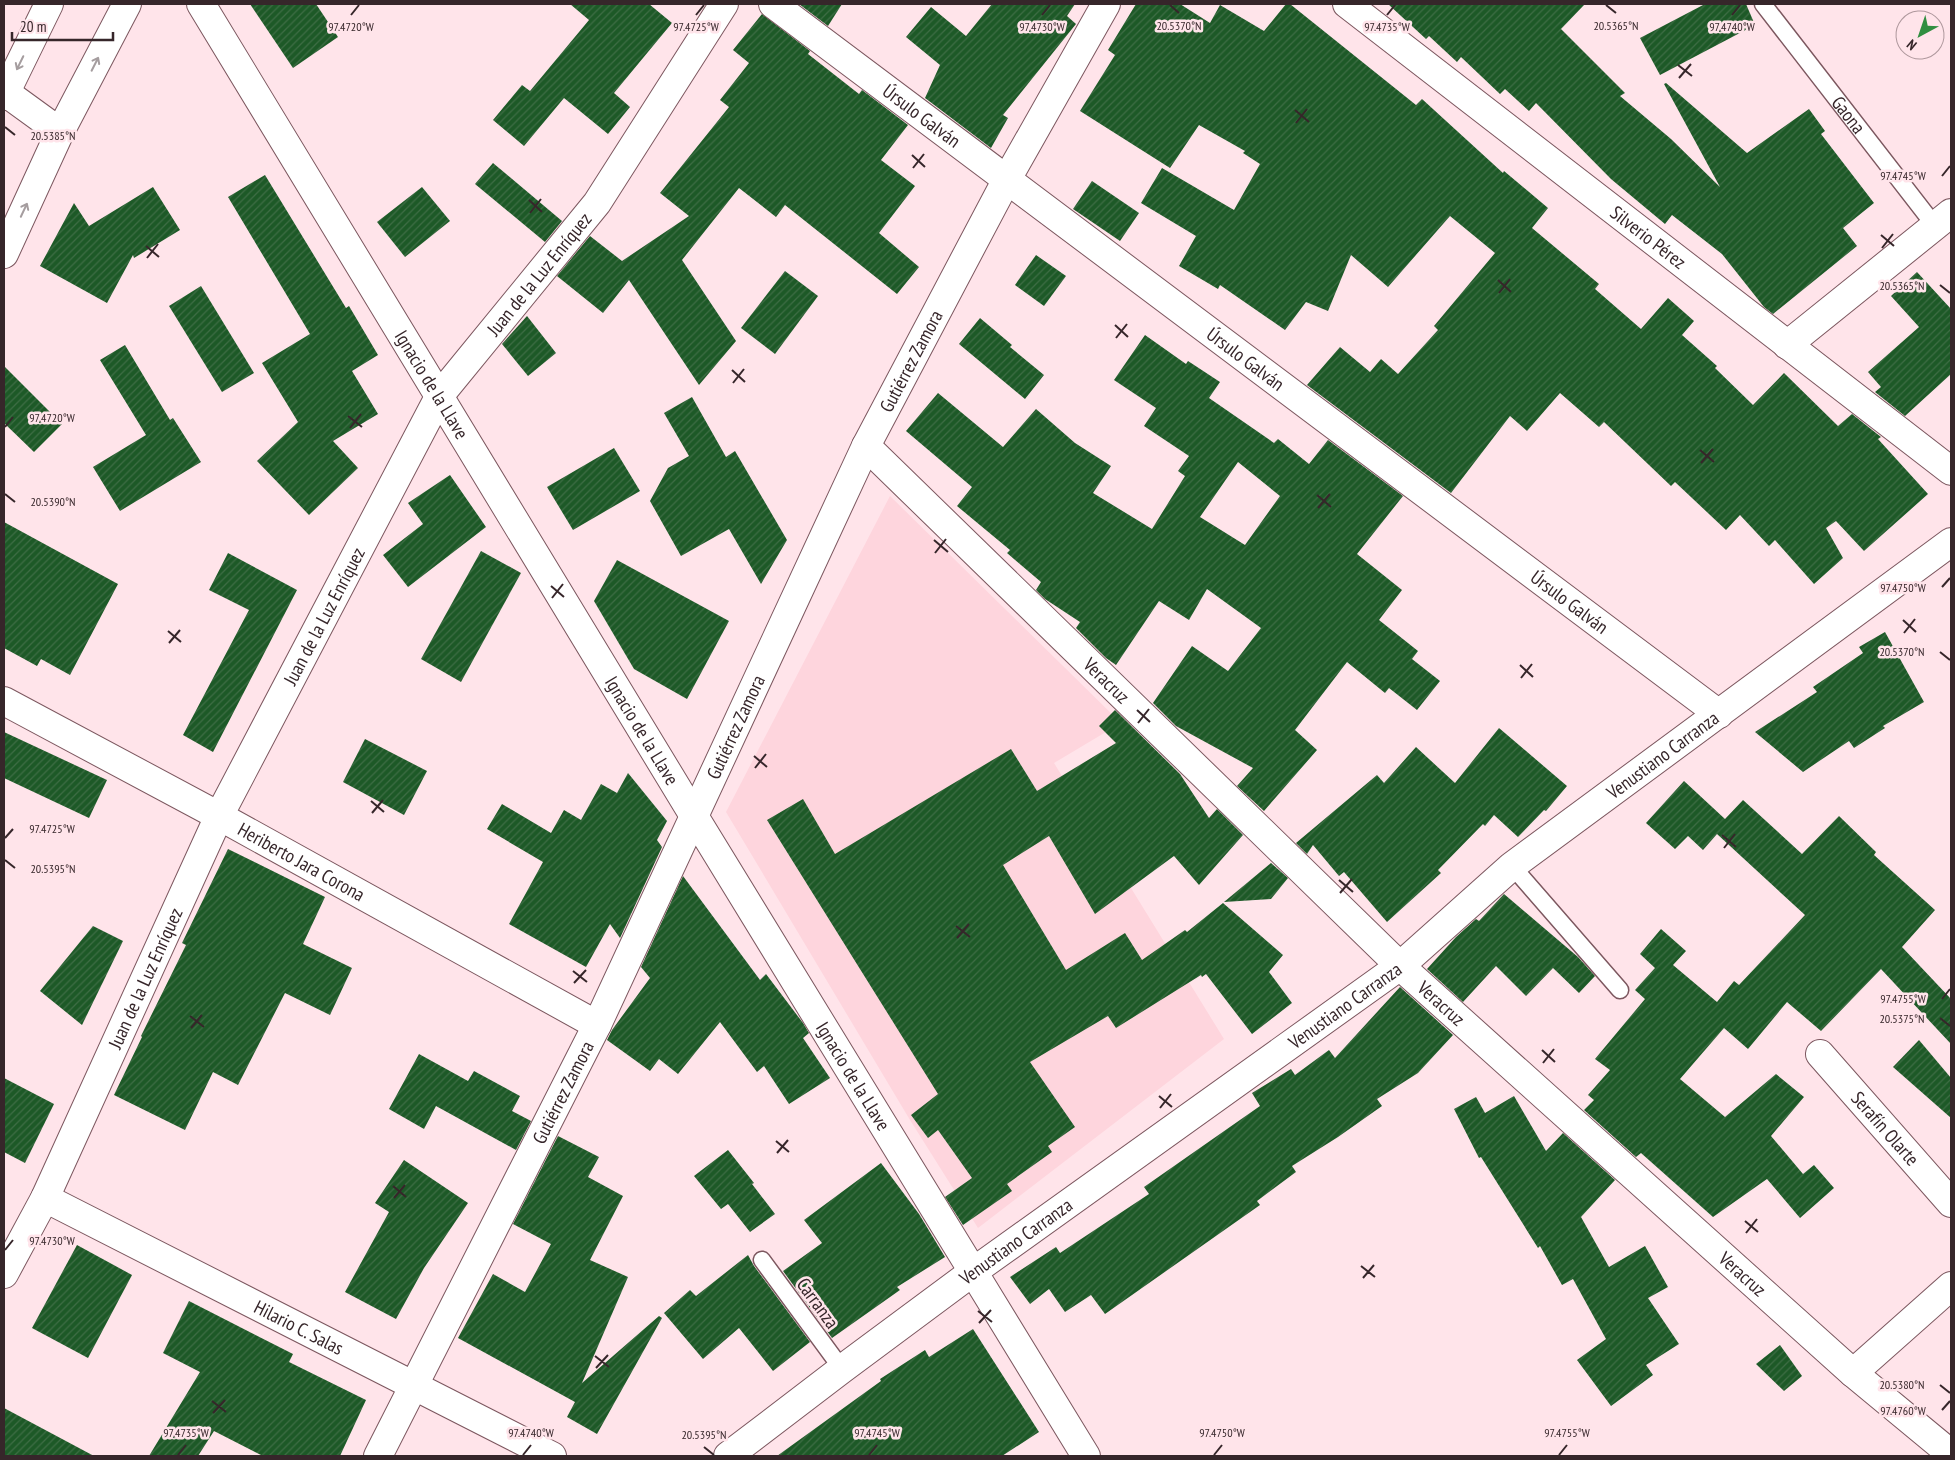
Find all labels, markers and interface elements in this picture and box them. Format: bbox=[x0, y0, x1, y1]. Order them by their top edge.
scale bar bbox=[12, 10, 114, 42]
north arrow bbox=[1895, 10, 1945, 60]
text: 20 m bbox=[20, 17, 46, 36]
text: 20.5370°N bbox=[1156, 18, 1202, 33]
text: 20.5365°N bbox=[1593, 18, 1639, 33]
text: 97.4720°W bbox=[328, 19, 374, 34]
text: 97.4725°W bbox=[673, 19, 719, 34]
text: 97.4730°W bbox=[1019, 19, 1065, 34]
text: 97.4735°W bbox=[1364, 19, 1410, 34]
text: 97.4740°W bbox=[1709, 19, 1755, 34]
text: N bbox=[1903, 36, 1920, 54]
one-way arrow bbox=[15, 55, 24, 70]
one-way arrow bbox=[90, 56, 100, 71]
street label: Úrsulo Galván bbox=[878, 79, 965, 153]
street label: Gaona bbox=[1827, 91, 1871, 138]
text: 20.5385°N bbox=[30, 128, 76, 143]
text: 97.4745°W bbox=[1880, 168, 1926, 183]
street label: Silverio Pérez bbox=[1606, 200, 1691, 274]
one-way arrow bbox=[20, 203, 30, 218]
street label: Juan de la Luz Enríquez bbox=[481, 207, 597, 341]
text: 20.5365°N bbox=[1879, 278, 1925, 293]
street label: Gutiérrez Zamora bbox=[874, 306, 948, 416]
street label: Úrsulo Galván bbox=[1202, 322, 1289, 396]
street label: Ignacio de la Llave bbox=[390, 326, 474, 443]
text: 97.4720°W bbox=[29, 410, 75, 425]
text: 20.5390°N bbox=[30, 494, 76, 509]
street label: Juan de la Luz Enríquez bbox=[278, 543, 370, 690]
street label: Úrsulo Galván bbox=[1526, 565, 1613, 639]
text: 97.4750°W bbox=[1880, 580, 1926, 595]
text: 20.5370°N bbox=[1879, 644, 1925, 659]
street label: Veracruz bbox=[1078, 652, 1135, 709]
street label: Gutiérrez Zamora bbox=[701, 671, 770, 783]
street label: Ignacio de la Llave bbox=[600, 672, 684, 790]
street label: Venustiano Carranza bbox=[1601, 706, 1723, 805]
street label: Heriberto Jara Corona bbox=[234, 817, 369, 906]
text: 97.4725°W bbox=[29, 821, 75, 836]
text: 20.5395°N bbox=[30, 861, 76, 876]
street label: Juan de la Luz Enríquez bbox=[102, 904, 188, 1053]
street label: Venustiano Carranza bbox=[1283, 957, 1406, 1055]
street label: Veracruz bbox=[1412, 975, 1470, 1031]
text: 97.4755°W bbox=[1880, 991, 1926, 1006]
text: 20.5375°N bbox=[1879, 1011, 1925, 1026]
street label: Ignacio de la Llave bbox=[811, 1017, 896, 1135]
street label: Gutiérrez Zamora bbox=[527, 1037, 599, 1148]
street label: Serafín Olarte bbox=[1846, 1086, 1925, 1171]
street label: Venustiano Carranza bbox=[954, 1193, 1077, 1290]
text: 97.4730°W bbox=[29, 1233, 75, 1248]
street label: Veracruz bbox=[1713, 1246, 1771, 1301]
street label: Carranza bbox=[792, 1273, 844, 1333]
street label: Hilario C. Salas bbox=[250, 1295, 348, 1360]
text: 20.5380°N bbox=[1879, 1377, 1925, 1392]
text: 97.4760°W bbox=[1880, 1403, 1926, 1418]
text: 97.4735°W bbox=[163, 1425, 209, 1440]
text: 97.4740°W bbox=[508, 1425, 554, 1440]
text: 97.4745°W bbox=[854, 1425, 900, 1440]
text: 97.4750°W bbox=[1199, 1425, 1245, 1440]
text: 97.4755°W bbox=[1544, 1425, 1590, 1440]
text: 20.5395°N bbox=[681, 1427, 727, 1442]

